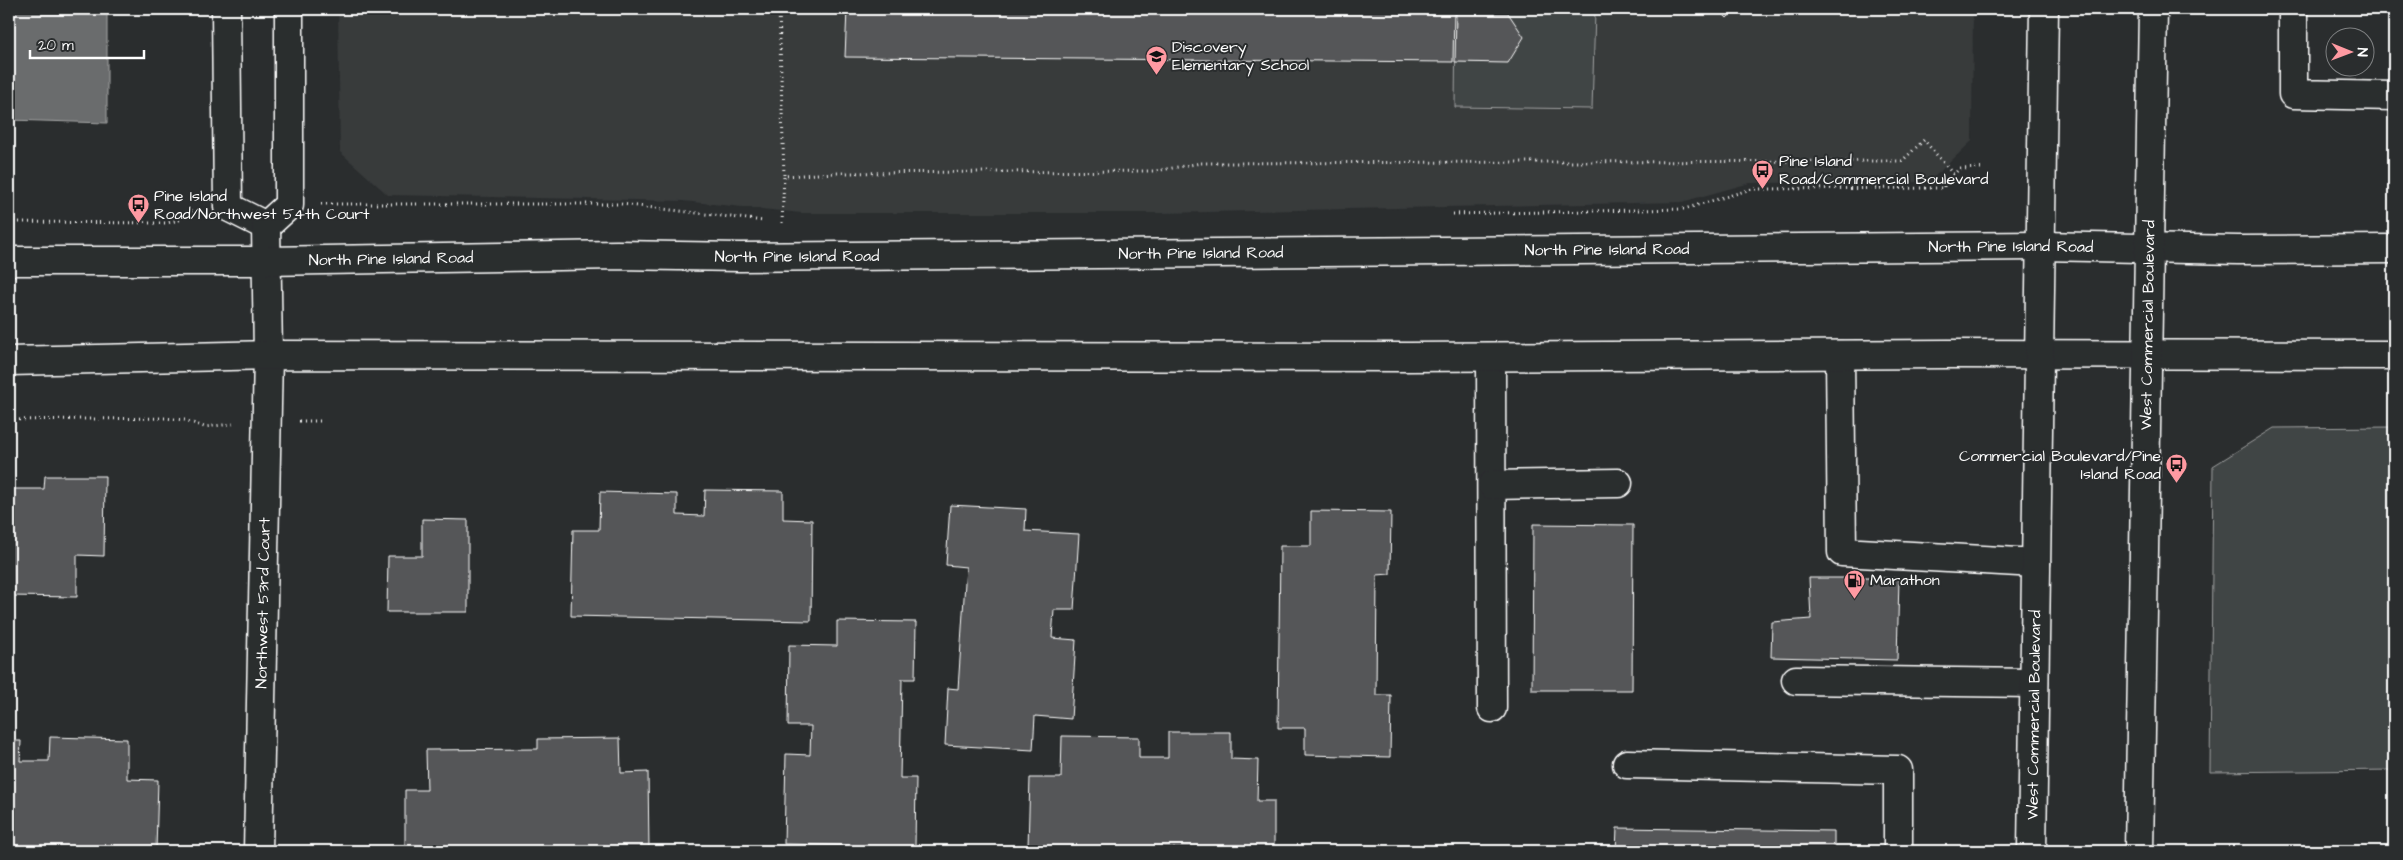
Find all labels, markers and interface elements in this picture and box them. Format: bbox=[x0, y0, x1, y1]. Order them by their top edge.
scale bar bbox=[30, 28, 144, 60]
north arrow bbox=[2326, 28, 2376, 78]
text: 20 m bbox=[38, 35, 74, 56]
place label: Discovery Elementary School bbox=[1172, 36, 1309, 77]
school or university icon: Discovery Elementary School bbox=[1144, 44, 1168, 75]
text: N bbox=[2352, 48, 2372, 57]
place label: Pine Island Road/Commercial Boulevard bbox=[1779, 150, 1989, 190]
bus stop icon: Pine Island Road/Commercial Boulevard bbox=[1751, 158, 1775, 189]
place label: Pine Island Road/Northwest 54th Court bbox=[154, 185, 370, 225]
bus stop icon: Pine Island Road/Northwest 54th Court bbox=[126, 193, 150, 224]
street label: West Commercial Boulevard bbox=[2135, 220, 2160, 430]
street label: North Pine Island Road bbox=[1928, 235, 2094, 258]
street label: North Pine Island Road bbox=[1524, 238, 1689, 261]
street label: North Pine Island Road bbox=[1118, 241, 1283, 265]
street label: North Pine Island Road bbox=[714, 245, 879, 268]
street label: North Pine Island Road bbox=[308, 246, 474, 271]
place label: Commercial Boulevard/Pine Island Road bbox=[1959, 445, 2161, 485]
bus stop icon: Commercial Boulevard/Pine Island Road bbox=[2165, 453, 2189, 484]
street label: Northwest 53rd Court bbox=[250, 517, 276, 689]
fuel station icon: Marathon bbox=[1842, 568, 1866, 599]
place label: Marathon bbox=[1870, 569, 1940, 591]
street label: West Commercial Boulevard bbox=[2021, 610, 2046, 820]

